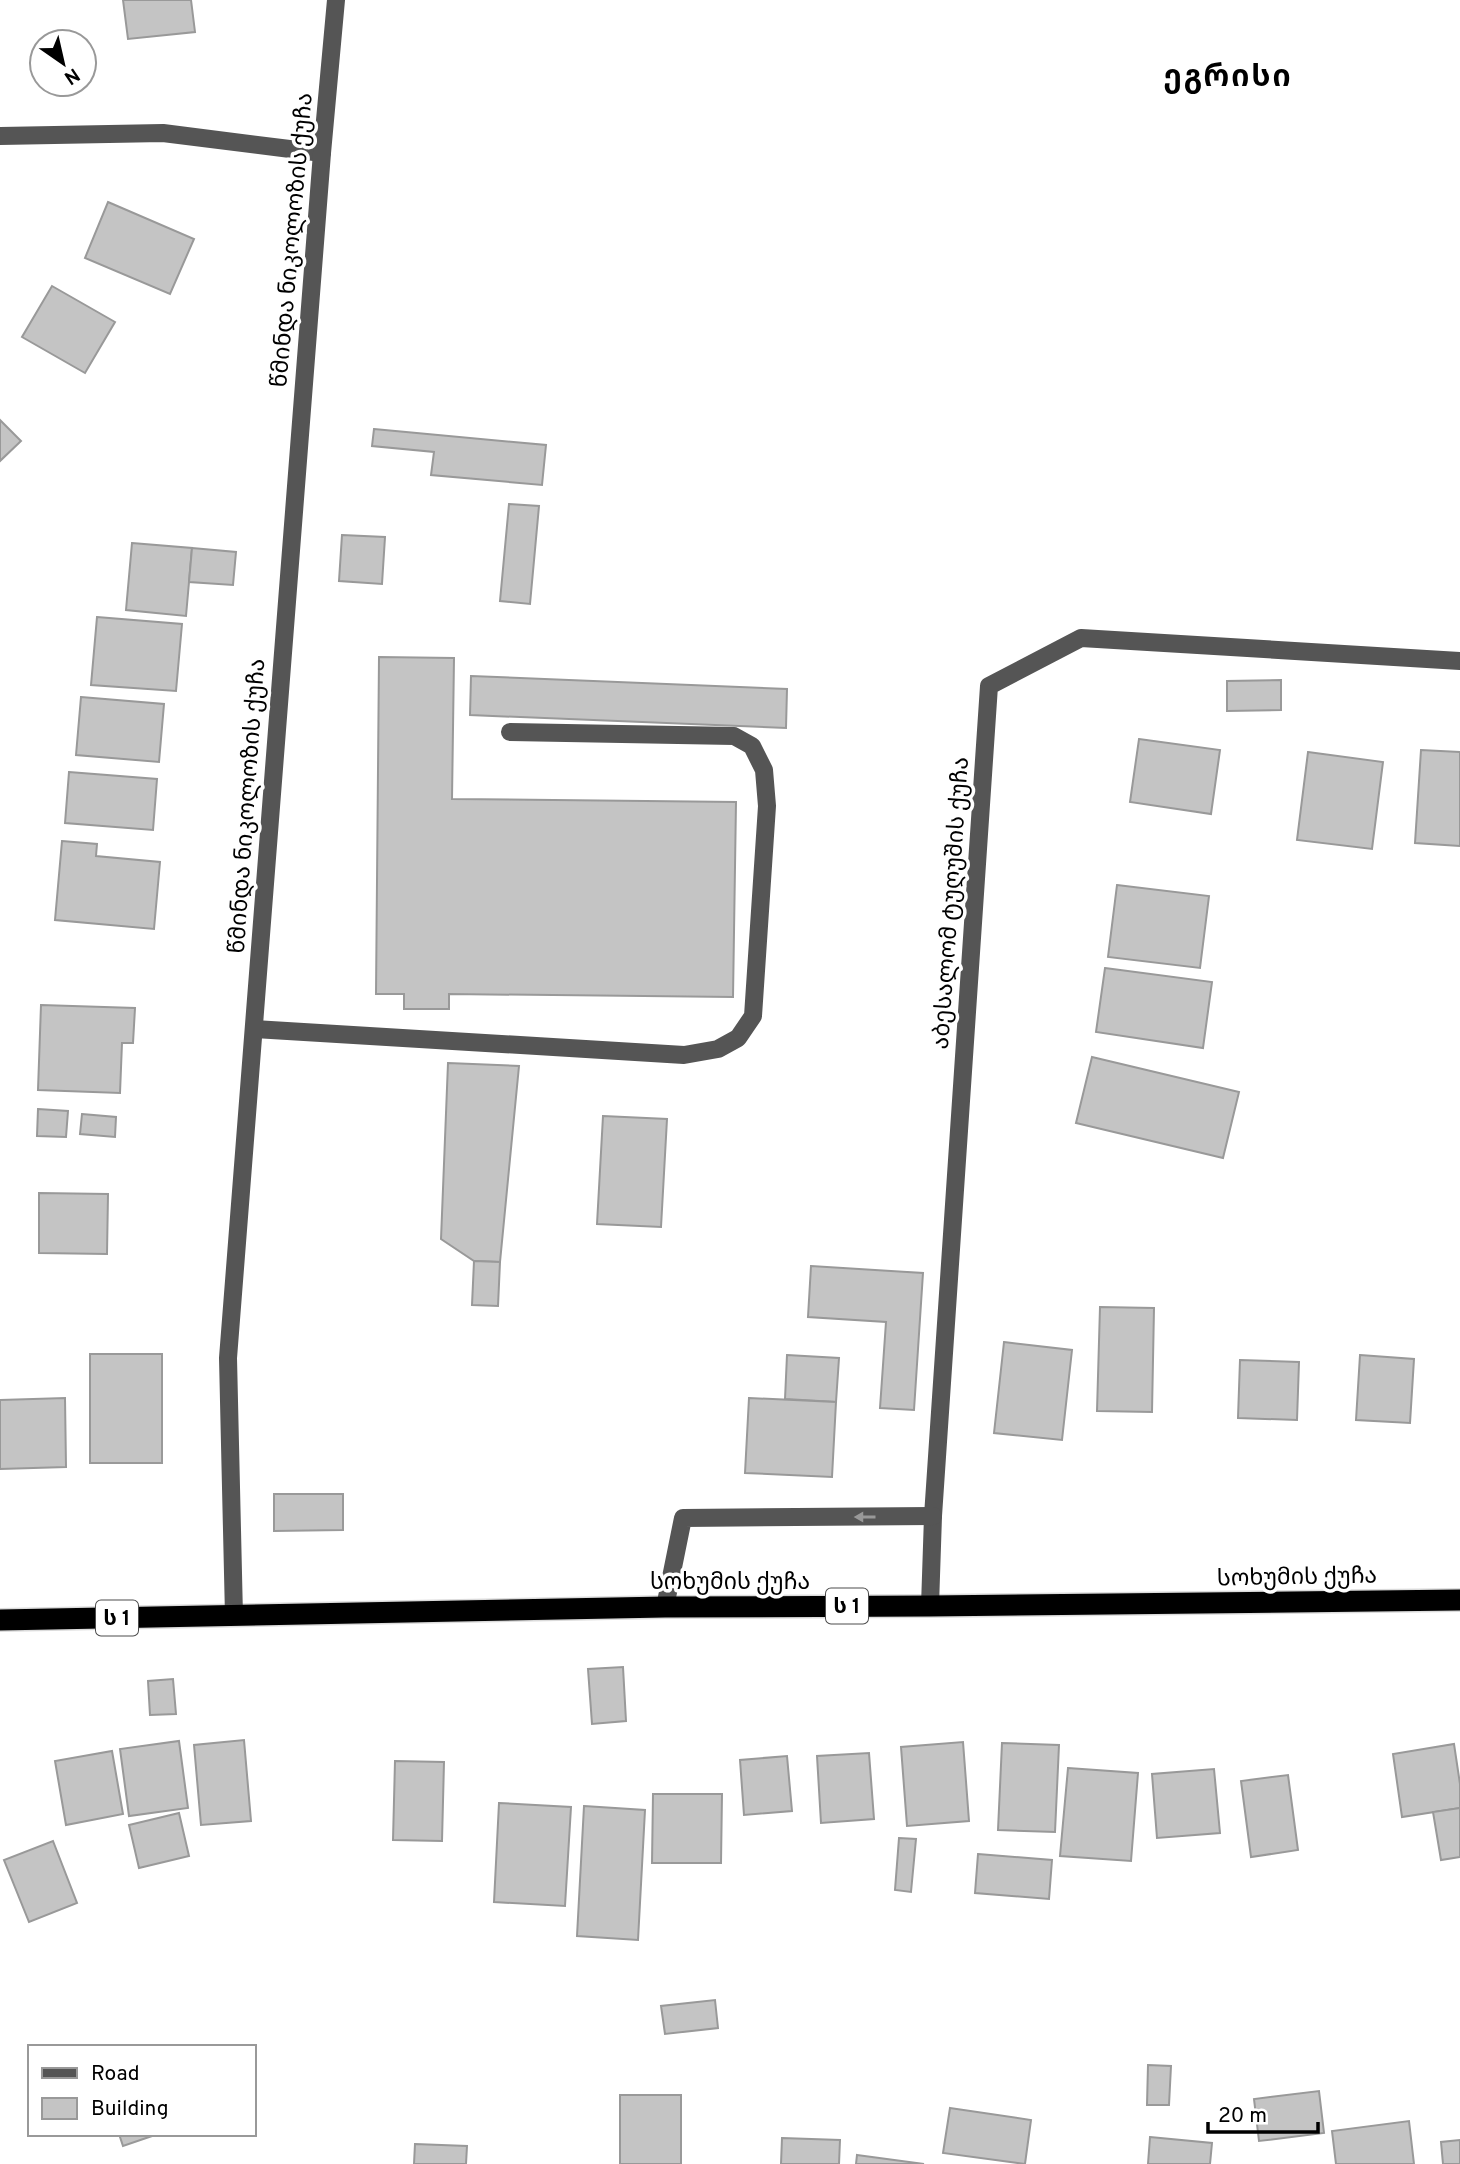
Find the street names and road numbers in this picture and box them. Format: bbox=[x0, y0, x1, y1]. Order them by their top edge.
street label: წმინდა ნიკოლოზის ქუჩა bbox=[266, 92, 321, 389]
street label: წმინდა ნიკოლოზის ქუჩა bbox=[224, 658, 273, 955]
street label: აბესალომ ტუღუშის ქუჩა bbox=[928, 756, 977, 1050]
street label: სოხუმის ქუჩა bbox=[1217, 1563, 1377, 1594]
street label: სოხუმის ქუჩა bbox=[650, 1569, 810, 1598]
road number: ს 1 bbox=[826, 1588, 868, 1624]
road number: ს 1 bbox=[96, 1600, 138, 1636]

